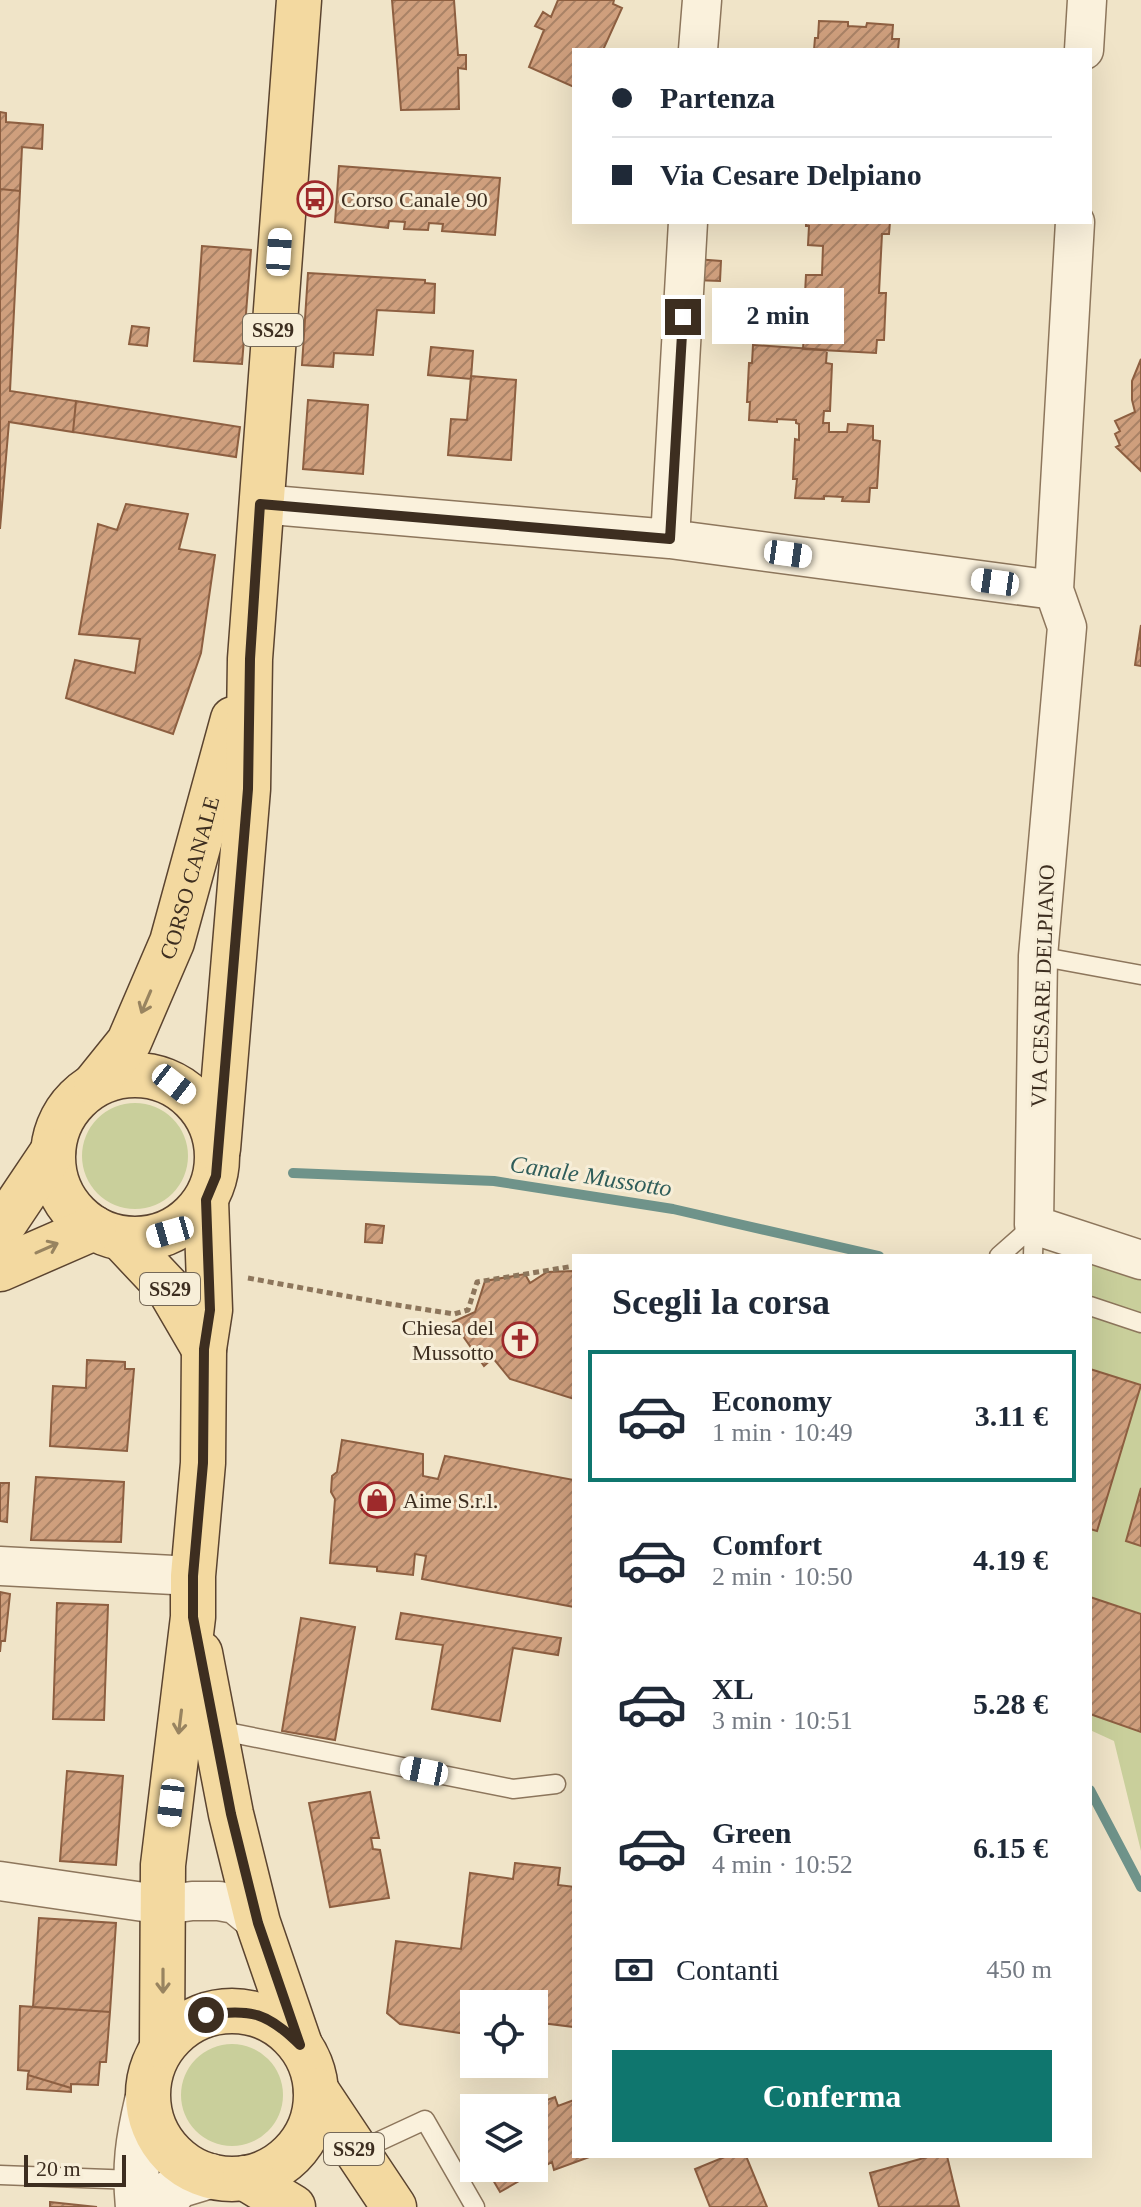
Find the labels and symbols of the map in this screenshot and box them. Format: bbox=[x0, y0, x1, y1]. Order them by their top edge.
bus stop icon: Corso Canale 90 bbox=[296, 180, 334, 218]
place label: Corso Canale 90 bbox=[341, 187, 488, 212]
car bbox=[265, 227, 293, 277]
callout: 2 min bbox=[711, 289, 843, 345]
route end bbox=[665, 299, 701, 335]
road number: SS29 bbox=[243, 314, 303, 346]
car bbox=[763, 539, 813, 569]
car bbox=[970, 567, 1020, 597]
street label: CORSO CANALE bbox=[154, 794, 224, 963]
street label: VIA CESARE DELPIANO bbox=[1026, 864, 1059, 1108]
one-way arrow bbox=[138, 989, 153, 1013]
car bbox=[148, 1060, 200, 1108]
water label: Canale Mussotto bbox=[508, 1150, 674, 1202]
car bbox=[144, 1214, 196, 1250]
one-way arrow bbox=[34, 1240, 59, 1255]
road number: SS29 bbox=[140, 1273, 200, 1305]
place label: Chiesa del Mussotto bbox=[402, 1315, 494, 1365]
church icon: Chiesa del Mussotto bbox=[501, 1321, 539, 1359]
shop icon: Aime S.r.l. bbox=[358, 1481, 396, 1519]
place label: Aime S.r.l. bbox=[403, 1488, 498, 1513]
one-way arrow bbox=[173, 1708, 188, 1735]
car bbox=[398, 1755, 450, 1787]
car bbox=[156, 1778, 186, 1828]
one-way arrow bbox=[155, 1967, 171, 1994]
route start bbox=[188, 1997, 224, 2033]
road number: SS29 bbox=[324, 2133, 384, 2165]
scale bar bbox=[24, 2151, 126, 2187]

